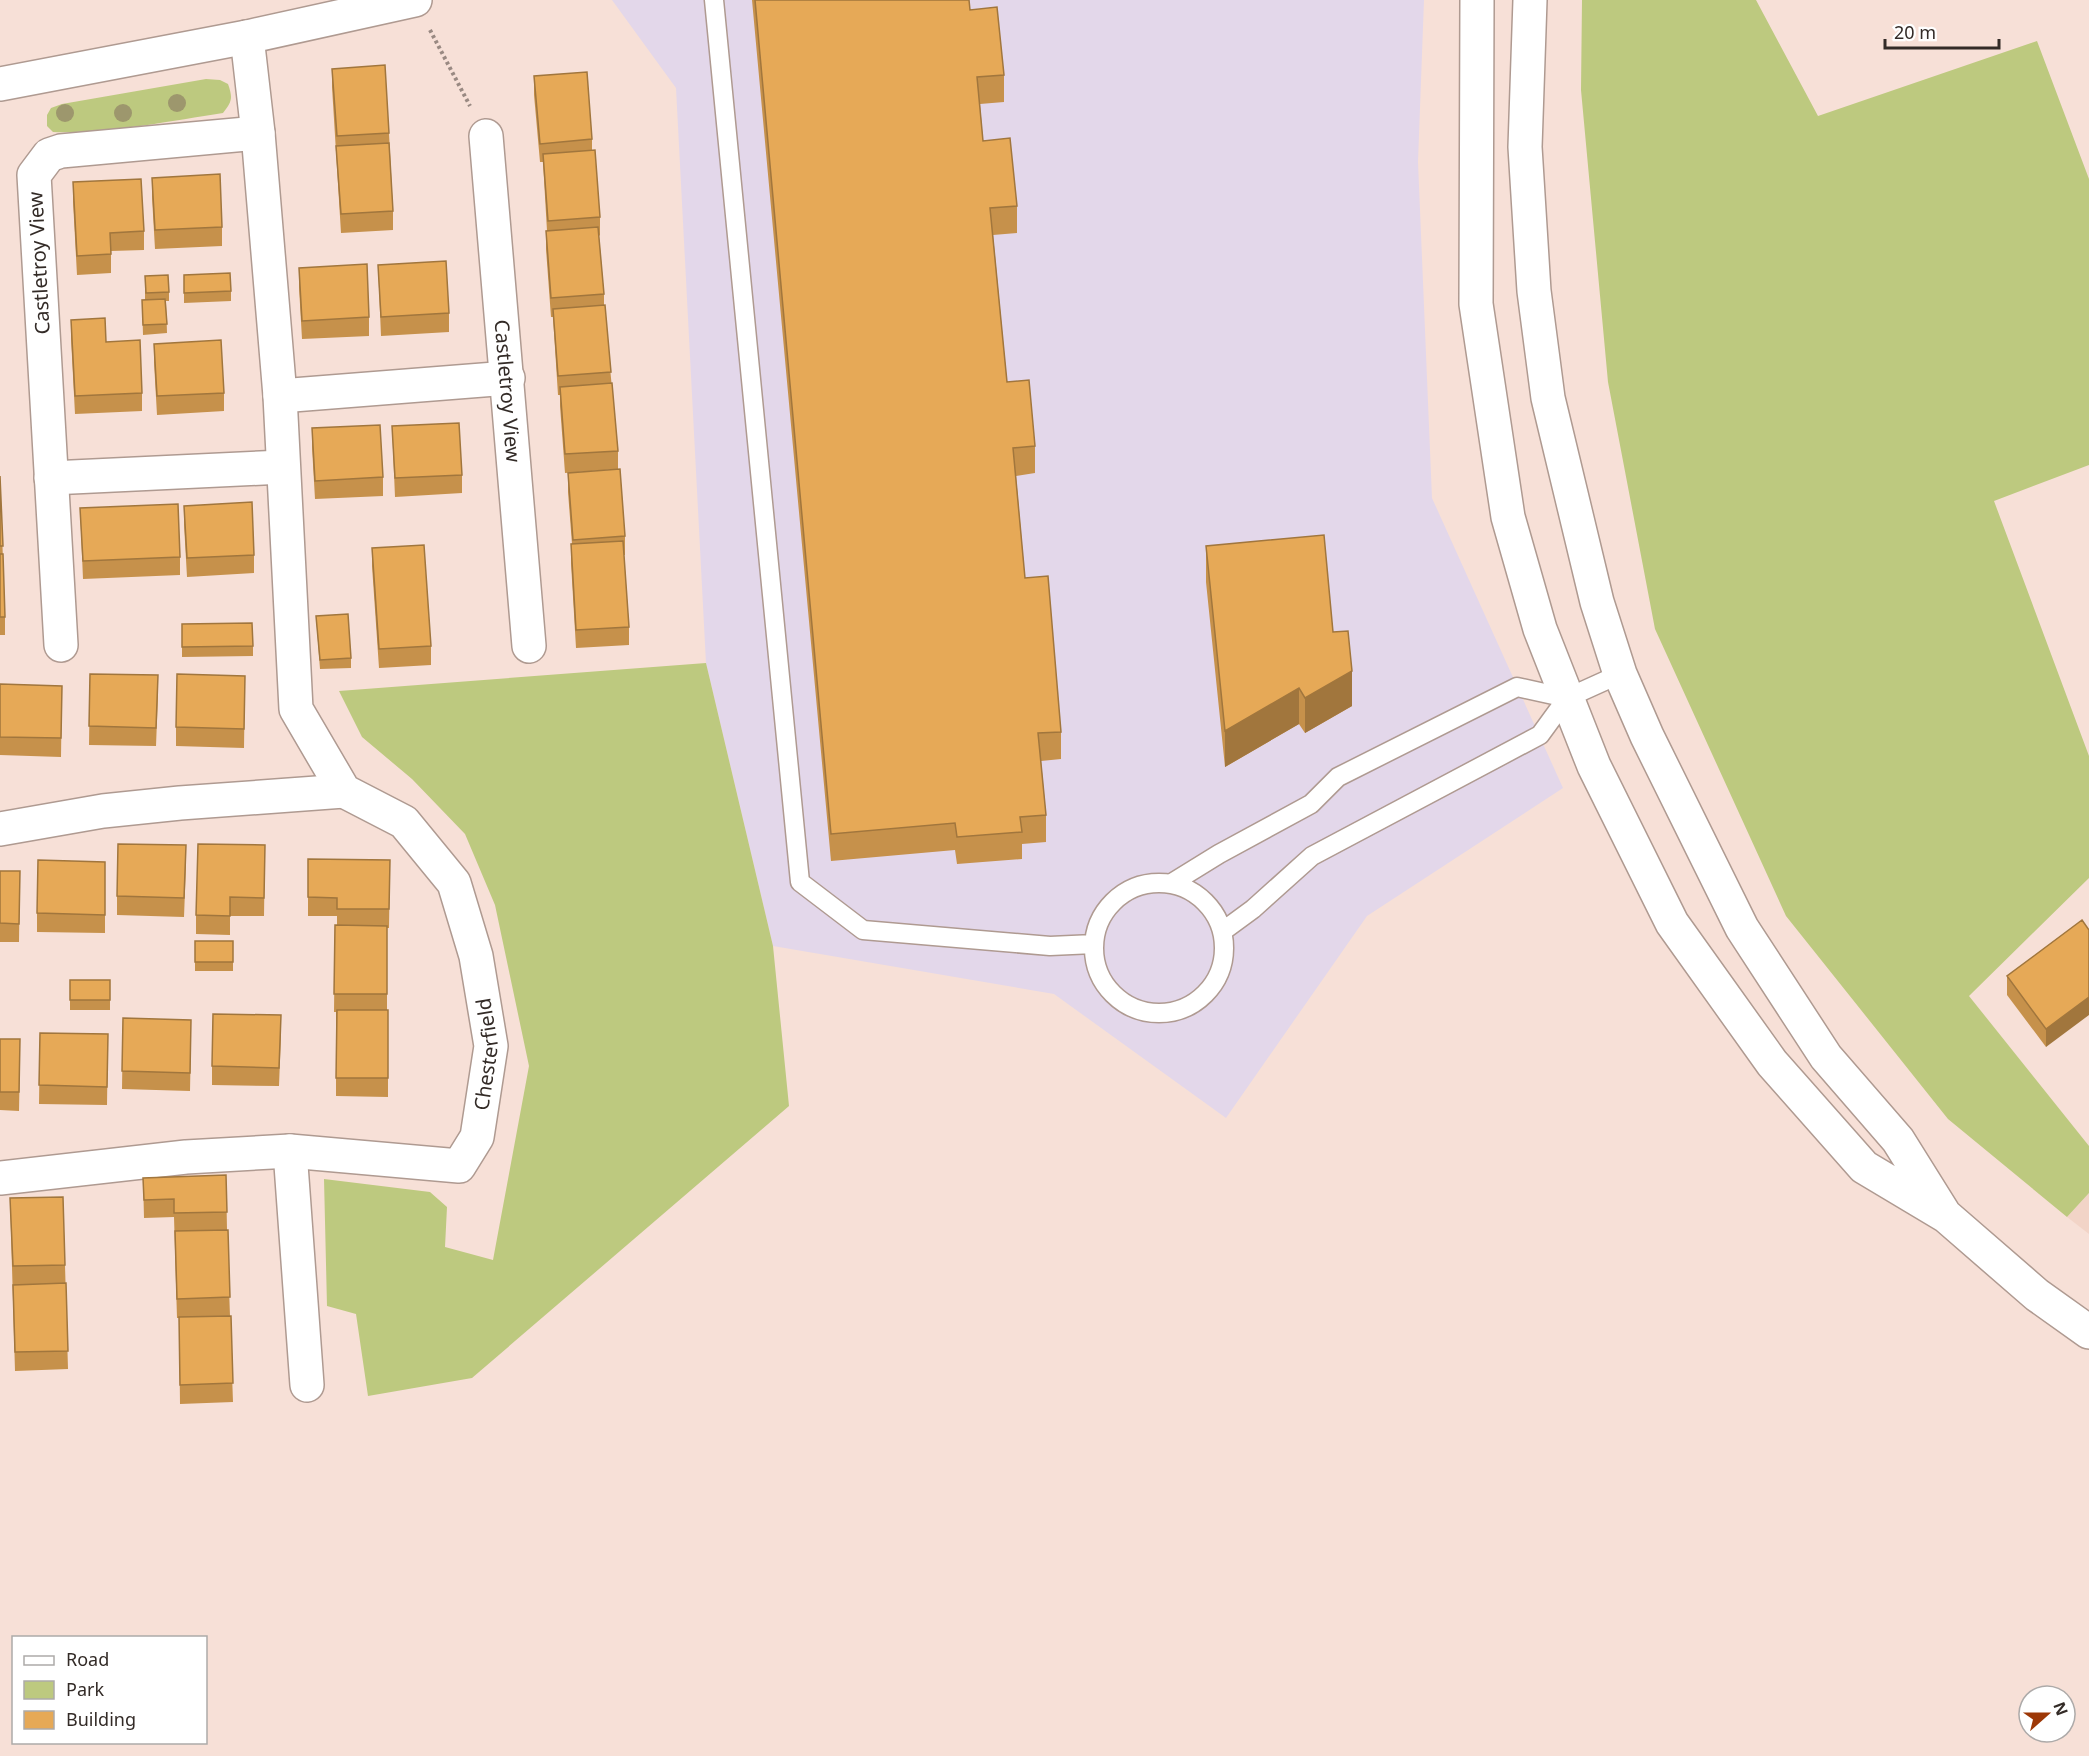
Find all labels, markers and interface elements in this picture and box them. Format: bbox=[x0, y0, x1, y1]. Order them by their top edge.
scale bar bbox=[1885, 12, 1999, 50]
text: 20 m bbox=[1894, 20, 1936, 44]
street label: Castletroy View bbox=[21, 191, 56, 335]
street label: Castletroy View bbox=[489, 319, 527, 464]
street label: Chesterfield bbox=[467, 996, 504, 1112]
legend bbox=[12, 1636, 207, 1744]
text: Road bbox=[66, 1647, 109, 1671]
text: Park bbox=[66, 1677, 104, 1701]
north arrow bbox=[2017, 1684, 2077, 1744]
text: N bbox=[2048, 1699, 2074, 1719]
text: Building bbox=[66, 1707, 136, 1731]

